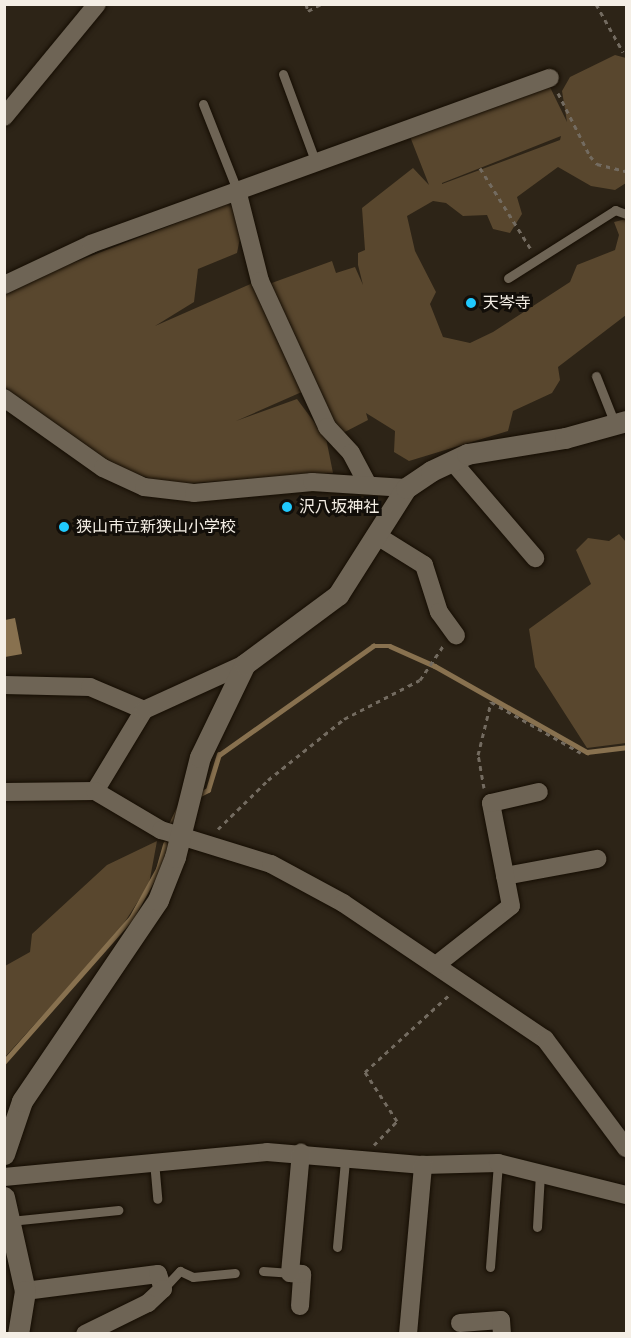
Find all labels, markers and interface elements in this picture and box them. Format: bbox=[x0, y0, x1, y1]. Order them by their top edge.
place label: 天岑寺 bbox=[483, 293, 531, 313]
marker: 天岑寺 bbox=[464, 296, 478, 310]
place label: 沢八坂神社 bbox=[299, 497, 379, 517]
marker: 沢八坂神社 bbox=[280, 500, 294, 514]
place label: 狭山市立新狭山小学校 bbox=[76, 517, 236, 537]
marker: 狭山市立新狭山小学校 bbox=[57, 520, 71, 534]

